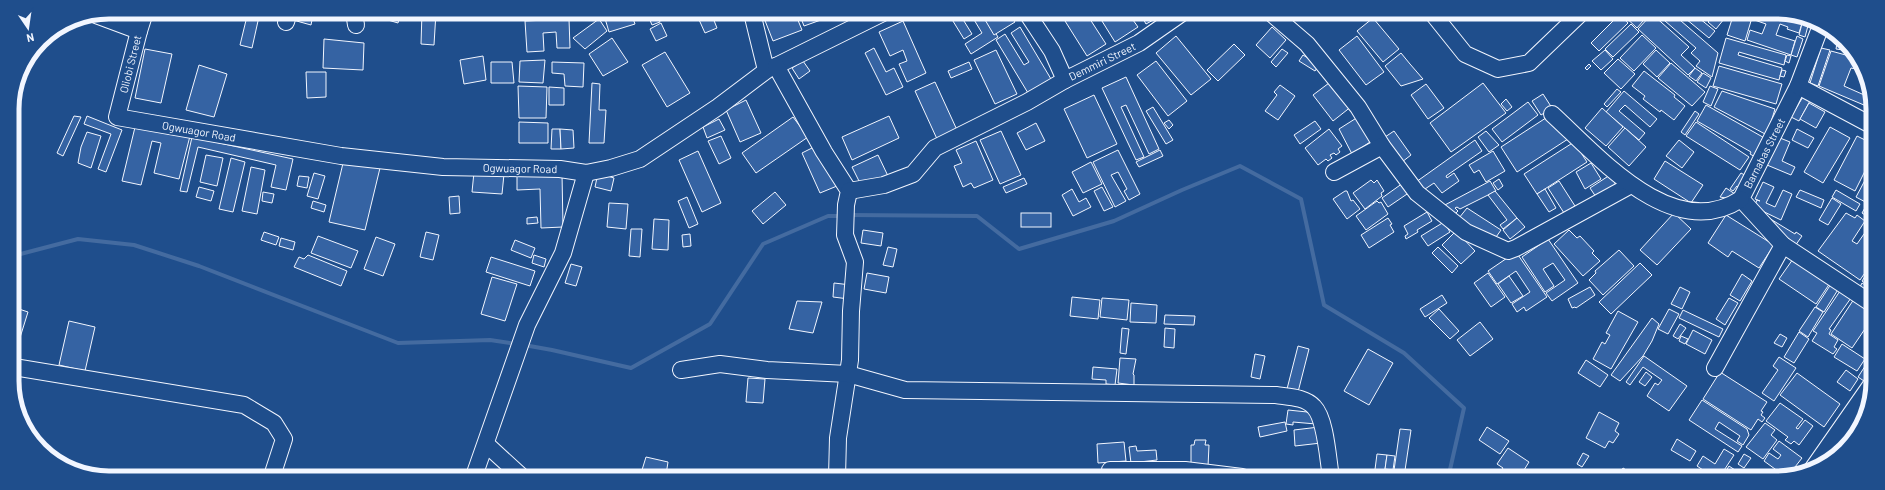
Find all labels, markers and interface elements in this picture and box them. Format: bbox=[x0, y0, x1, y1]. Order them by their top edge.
north arrow bbox=[8, 8, 48, 48]
text: N bbox=[25, 31, 35, 45]
street label: Oliobi Street bbox=[117, 34, 143, 94]
street label: Demmiri Street bbox=[1066, 39, 1138, 83]
street label: Barnabas Street bbox=[1741, 116, 1787, 190]
street label: Ogwuagor Road bbox=[161, 118, 237, 144]
street label: Ogwuagor Road bbox=[483, 161, 557, 175]

